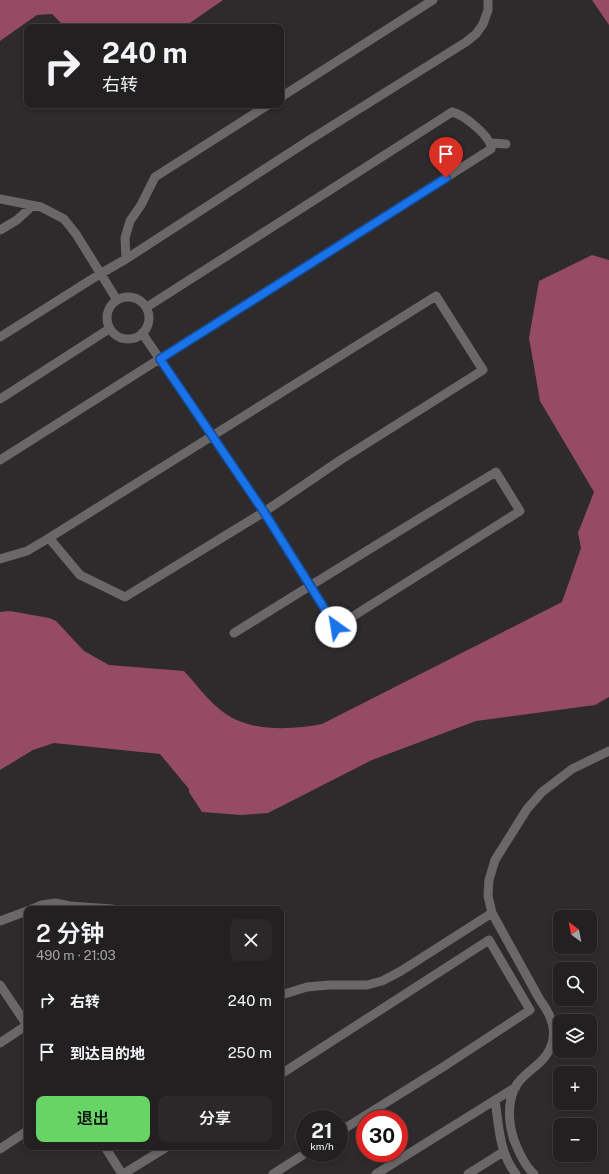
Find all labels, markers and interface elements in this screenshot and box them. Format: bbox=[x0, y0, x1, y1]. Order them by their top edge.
text: 240 m bbox=[102, 36, 188, 69]
icon: right bbox=[36, 40, 88, 92]
text: 右转 bbox=[102, 74, 138, 95]
pin bbox=[429, 137, 463, 178]
icon: arrive bbox=[435, 143, 457, 165]
position arrow bbox=[315, 606, 357, 648]
north arrow bbox=[553, 910, 597, 954]
map controls bbox=[553, 910, 597, 1162]
text: 2 分钟 bbox=[36, 919, 104, 947]
button: close bbox=[230, 919, 272, 961]
text: 490 m · 21:03 bbox=[36, 948, 116, 963]
button: search bbox=[553, 962, 597, 1006]
icon: right bbox=[36, 989, 58, 1011]
text: 240 m bbox=[228, 992, 272, 1009]
text: 右转 bbox=[70, 993, 100, 1010]
button: layers bbox=[553, 1014, 597, 1058]
icon: arrive bbox=[36, 1041, 58, 1063]
text: 250 m bbox=[228, 1044, 272, 1061]
text: 到达目的地 bbox=[70, 1045, 145, 1062]
button: + bbox=[553, 1066, 597, 1110]
button: 退出 bbox=[36, 1096, 150, 1142]
button: 分享 bbox=[158, 1096, 272, 1142]
speed limit sign: 30 bbox=[356, 1110, 408, 1162]
button: − bbox=[553, 1118, 597, 1162]
text: 21 bbox=[311, 1119, 333, 1143]
text: km/h bbox=[310, 1140, 334, 1152]

